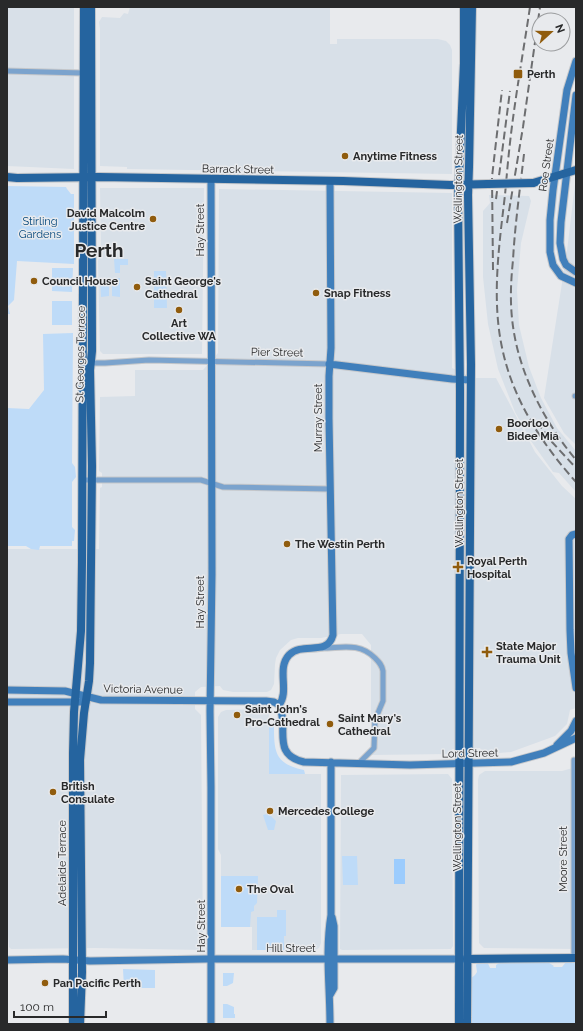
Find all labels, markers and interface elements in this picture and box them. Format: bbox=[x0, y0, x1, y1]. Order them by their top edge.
north arrow bbox=[531, 12, 571, 52]
text: N bbox=[552, 22, 567, 35]
marker: Perth bbox=[512, 68, 524, 80]
place label: Perth bbox=[527, 68, 556, 81]
street label: Wellington Street bbox=[451, 134, 466, 223]
street label: Roe Street bbox=[536, 137, 557, 192]
place label: Anytime Fitness bbox=[353, 150, 437, 163]
marker: Anytime Fitness bbox=[340, 151, 350, 161]
street label: Barrack Street bbox=[202, 162, 275, 177]
street label: Hay Street bbox=[194, 203, 207, 256]
place label: David Malcolm Justice Centre bbox=[67, 207, 145, 233]
marker: David Malcolm Justice Centre bbox=[148, 214, 158, 224]
park label: Stirling Gardens bbox=[19, 215, 61, 241]
district label: Perth bbox=[74, 239, 124, 261]
place label: Council House bbox=[42, 275, 118, 288]
place label: Saint George's Cathedral bbox=[145, 275, 222, 301]
marker: Council House bbox=[29, 276, 39, 286]
marker: Saint George's Cathedral bbox=[132, 282, 142, 292]
place label: Snap Fitness bbox=[324, 287, 391, 300]
marker: Snap Fitness bbox=[311, 288, 321, 298]
street label: St Georges Terrace bbox=[73, 305, 88, 403]
marker: Art Collective WA bbox=[174, 305, 184, 315]
place label: Art Collective WA bbox=[142, 317, 217, 343]
street label: Pier Street bbox=[251, 346, 304, 359]
street label: Murray Street bbox=[312, 383, 325, 452]
place label: Boorloo Bidee Mia bbox=[507, 417, 559, 443]
marker: Boorloo Bidee Mia bbox=[494, 424, 504, 434]
street label: Wellington Street bbox=[453, 458, 466, 547]
place label: The Westin Perth bbox=[295, 538, 385, 551]
marker: The Westin Perth bbox=[282, 539, 292, 549]
place label: Royal Perth Hospital bbox=[467, 555, 527, 581]
marker: Royal Perth Hospital bbox=[452, 561, 464, 573]
street label: Hay Street bbox=[194, 575, 207, 628]
place label: State Major Trauma Unit bbox=[496, 640, 561, 666]
marker: State Major Trauma Unit bbox=[481, 646, 493, 658]
street label: Victoria Avenue bbox=[103, 682, 183, 697]
place label: Saint John's Pro-Cathedral bbox=[245, 703, 320, 729]
marker: Saint John's Pro-Cathedral bbox=[232, 710, 242, 720]
place label: Saint Mary's Cathedral bbox=[338, 712, 402, 738]
marker: Saint Mary's Cathedral bbox=[325, 719, 335, 729]
street label: Lord Street bbox=[442, 747, 499, 760]
place label: British Consulate bbox=[61, 780, 115, 806]
street label: Wellington Street bbox=[451, 782, 464, 871]
marker: British Consulate bbox=[48, 787, 58, 797]
place label: Mercedes College bbox=[278, 805, 374, 818]
marker: Mercedes College bbox=[265, 806, 275, 816]
street label: Adelaide Terrace bbox=[56, 820, 69, 906]
street label: Moore Street bbox=[557, 826, 570, 892]
place label: The Oval bbox=[247, 883, 294, 896]
marker: The Oval bbox=[234, 884, 244, 894]
street label: Hay Street bbox=[195, 899, 208, 952]
street label: Hill Street bbox=[266, 942, 316, 955]
place label: Pan Pacific Perth bbox=[53, 977, 141, 990]
marker: Pan Pacific Perth bbox=[40, 978, 50, 988]
scale bar bbox=[14, 993, 106, 1019]
text: 100 m bbox=[20, 1000, 54, 1014]

